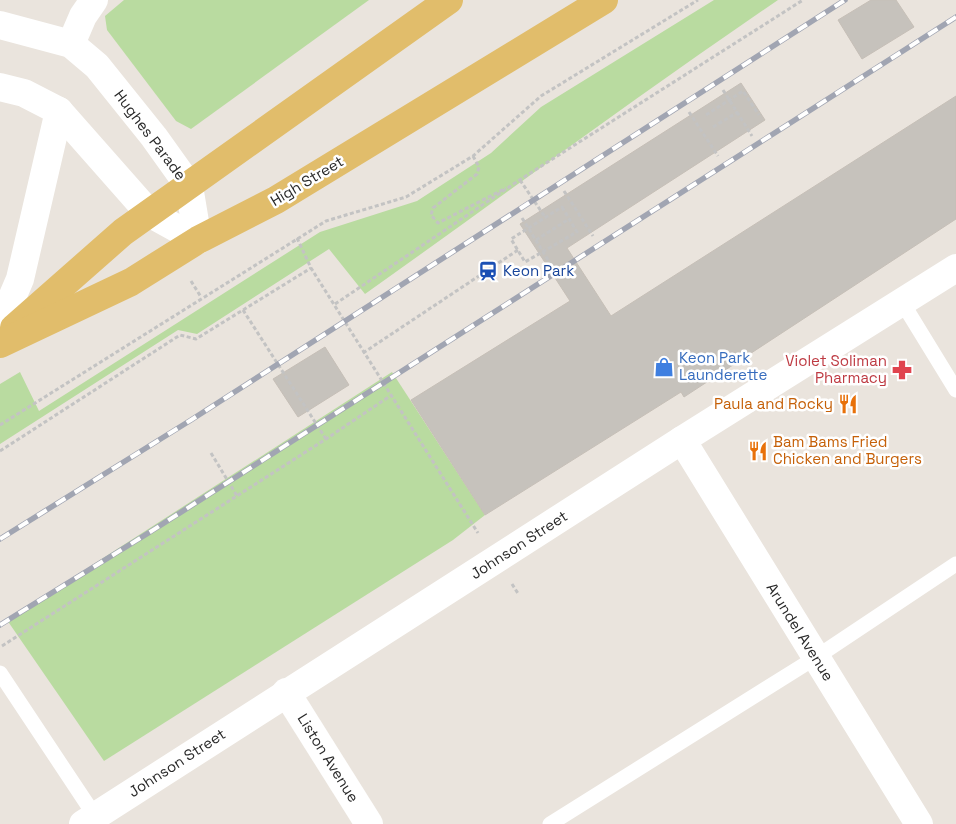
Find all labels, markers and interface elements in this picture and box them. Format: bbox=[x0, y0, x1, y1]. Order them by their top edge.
street label: Hughes Parade bbox=[110, 86, 191, 184]
street label: High Street bbox=[267, 151, 347, 210]
station icon: Keon Park bbox=[477, 260, 499, 282]
place label: Keon Park bbox=[503, 261, 574, 280]
place label: Keon Park Launderette bbox=[679, 348, 768, 384]
place label: Violet Soliman Pharmacy bbox=[785, 351, 887, 387]
shop icon: Keon Park Launderette bbox=[653, 356, 675, 378]
pharmacy icon: Violet Soliman Pharmacy bbox=[891, 359, 913, 381]
restaurant icon: Paula and Rocky bbox=[837, 393, 859, 415]
place label: Paula and Rocky bbox=[714, 394, 833, 413]
place label: Bam Bams Fried Chicken and Burgers bbox=[773, 432, 922, 468]
restaurant icon: Bam Bams Fried Chicken and Burgers bbox=[747, 440, 769, 462]
street label: Johnson Street bbox=[466, 506, 571, 583]
street label: Arundel Avenue bbox=[763, 579, 838, 684]
street label: Liston Avenue bbox=[294, 710, 363, 806]
street label: Johnson Street bbox=[124, 724, 229, 801]

